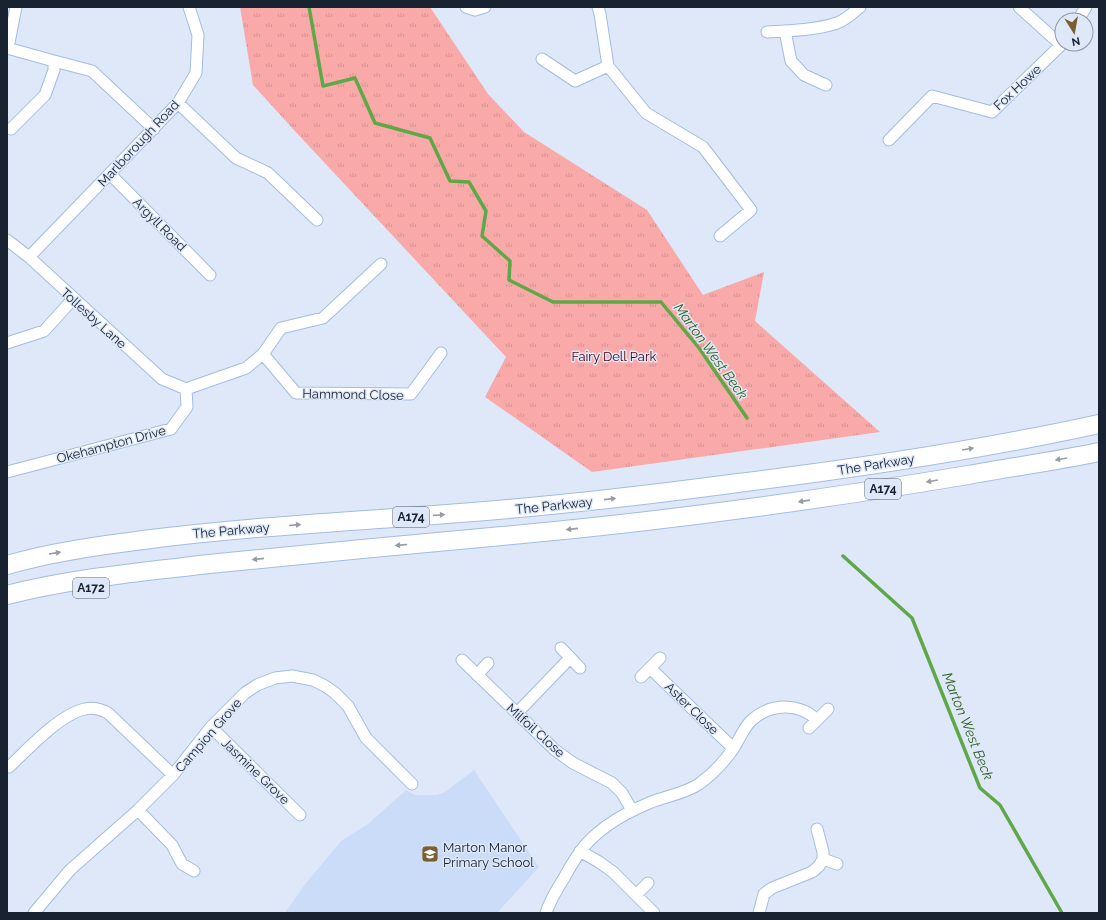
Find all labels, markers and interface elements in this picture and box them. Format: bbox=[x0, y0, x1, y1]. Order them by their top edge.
north arrow bbox=[1054, 12, 1094, 52]
text: N bbox=[1070, 34, 1081, 49]
street label: Fox Howe bbox=[990, 61, 1044, 113]
street label: Marlborough Road bbox=[95, 97, 182, 189]
street label: Argyll Road bbox=[130, 195, 189, 254]
street label: Tollesby Lane bbox=[58, 285, 130, 352]
water label: Marton West Beck bbox=[671, 300, 751, 402]
park label: Fairy Dell Park bbox=[572, 349, 656, 364]
street label: Hammond Close bbox=[302, 386, 404, 403]
street label: Okehampton Drive bbox=[55, 423, 168, 466]
one-way arrow bbox=[962, 446, 974, 452]
street label: The Parkway bbox=[837, 451, 915, 478]
one-way arrow bbox=[1055, 456, 1067, 462]
one-way arrow bbox=[926, 478, 939, 484]
road number: A174 bbox=[865, 479, 901, 499]
street label: The Parkway bbox=[515, 494, 593, 517]
one-way arrow bbox=[604, 495, 616, 502]
one-way arrow bbox=[798, 498, 810, 504]
road number: A174 bbox=[393, 507, 429, 527]
one-way arrow bbox=[433, 511, 445, 518]
street label: The Parkway bbox=[192, 520, 270, 541]
one-way arrow bbox=[289, 521, 301, 528]
one-way arrow bbox=[566, 526, 578, 532]
one-way arrow bbox=[395, 541, 407, 548]
one-way arrow bbox=[49, 550, 61, 556]
one-way arrow bbox=[252, 556, 264, 562]
road number: A172 bbox=[73, 578, 109, 598]
water label: Marton West Beck bbox=[939, 670, 997, 783]
street label: Aster Close bbox=[662, 679, 722, 738]
street label: Campion Grove bbox=[172, 695, 245, 775]
street label: Milfoil Close bbox=[504, 700, 568, 761]
street label: Jasmine Grove bbox=[219, 735, 293, 808]
place label: Marton Manor Primary School bbox=[443, 840, 534, 870]
school or university icon: Marton Manor Primary School bbox=[420, 844, 440, 864]

